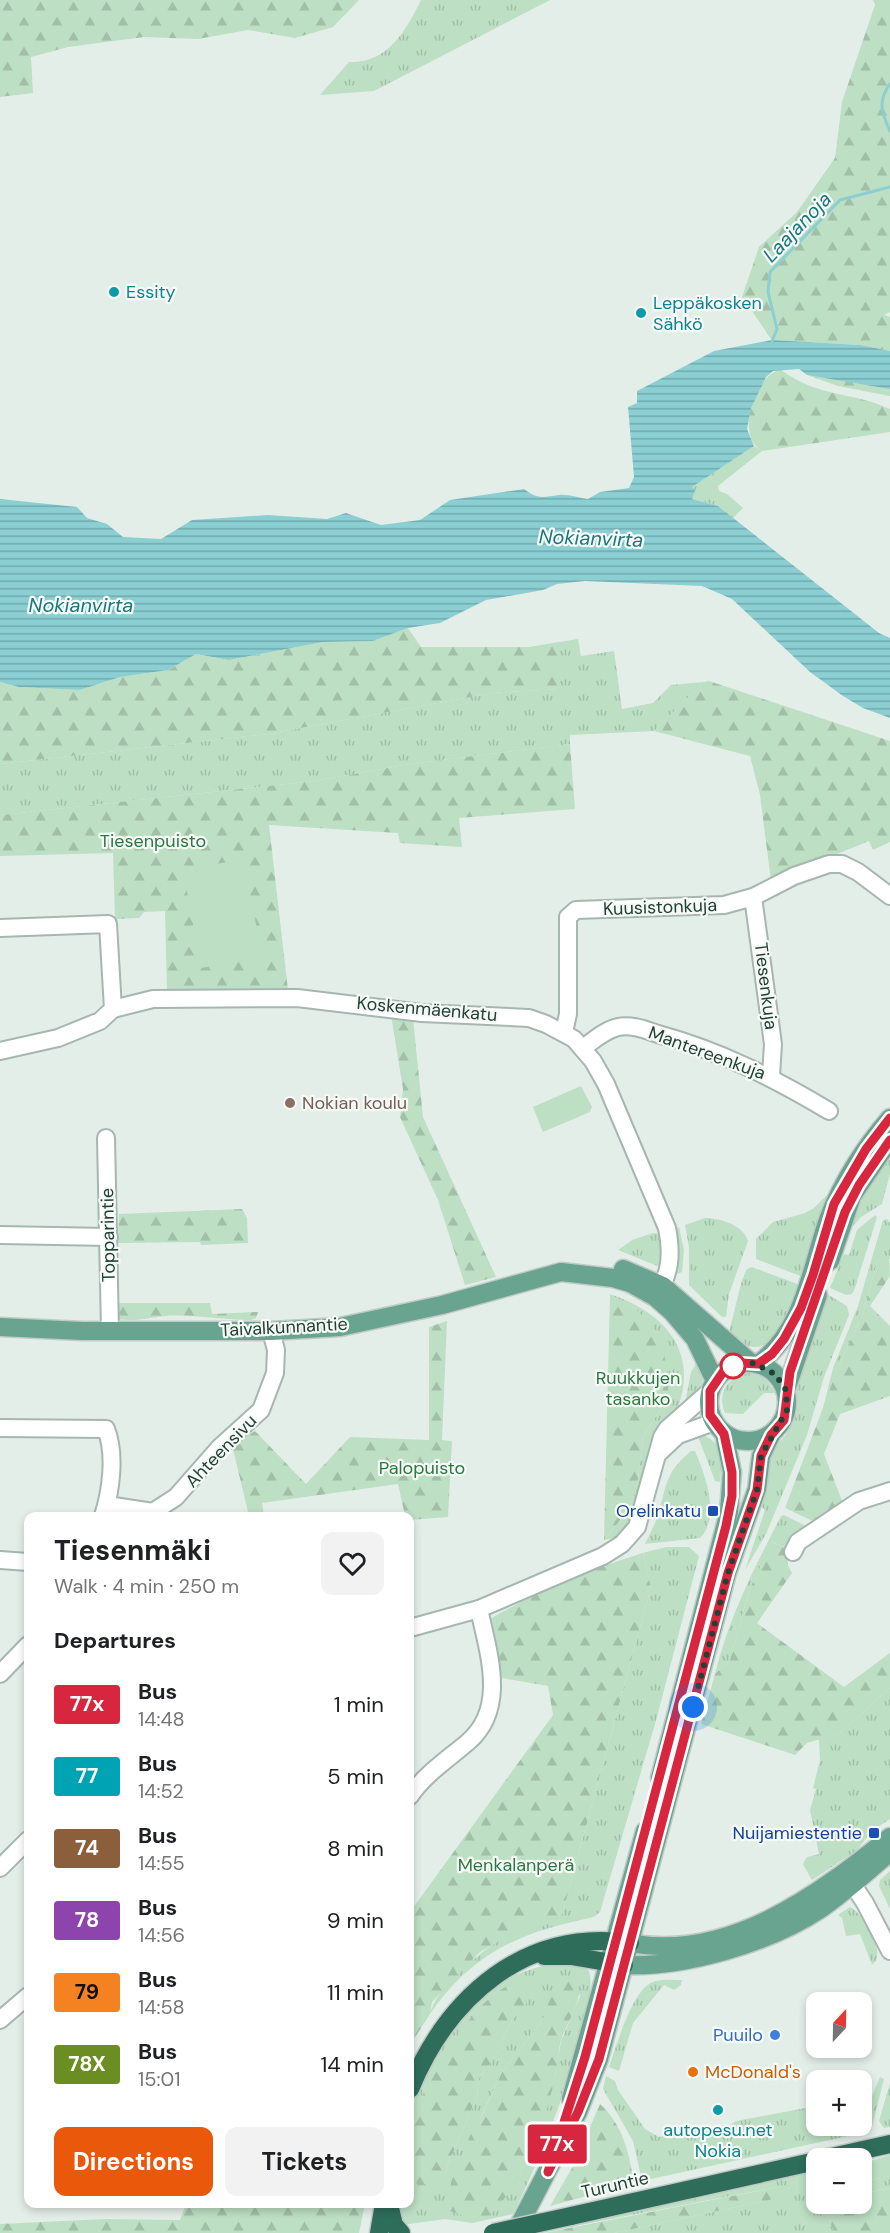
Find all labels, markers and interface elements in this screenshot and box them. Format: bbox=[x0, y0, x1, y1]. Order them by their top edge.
water label: Laajanoja bbox=[757, 186, 837, 268]
place label: Essity bbox=[126, 280, 176, 304]
marker: Essity bbox=[107, 285, 121, 299]
place label: Leppäkosken Sähkö bbox=[653, 291, 762, 336]
marker: Leppäkosken Sähkö bbox=[634, 306, 648, 320]
water label: Nokianvirta bbox=[538, 523, 644, 553]
water label: Nokianvirta bbox=[29, 592, 133, 618]
park label: Tiesenpuisto bbox=[100, 829, 206, 853]
street label: Kuusistonkuja bbox=[603, 893, 717, 921]
street label: Tiesenkuja bbox=[749, 941, 783, 1031]
street label: Koskenmäenkatu bbox=[356, 991, 498, 1027]
street label: Mantereenkuja bbox=[645, 1021, 769, 1085]
place label: Nokian koulu bbox=[302, 1091, 407, 1115]
marker: Nokian koulu bbox=[283, 1096, 297, 1110]
street label: Topparintie bbox=[95, 1188, 121, 1282]
street label: Taivalkunnantie bbox=[220, 1312, 348, 1342]
unlabelled marker bbox=[720, 1353, 746, 1379]
park label: Ruukkujen tasanko bbox=[596, 1366, 680, 1411]
street label: Ahteensivu bbox=[180, 1409, 262, 1493]
park label: Palopuisto bbox=[379, 1456, 465, 1480]
place label: Orelinkatu bbox=[616, 1499, 701, 1523]
marker: Orelinkatu bbox=[706, 1504, 720, 1518]
text: Tiesenmäki bbox=[54, 1532, 211, 1569]
button: heart bbox=[321, 1532, 384, 1595]
text: Walk · 4 min · 250 m bbox=[54, 1573, 239, 1599]
text: Departures bbox=[54, 1626, 176, 1655]
text: Bus bbox=[138, 1677, 177, 1706]
text: 77x bbox=[70, 1690, 104, 1718]
text: 1 min bbox=[334, 1690, 384, 1719]
your location bbox=[678, 1692, 708, 1722]
text: 14:48 bbox=[138, 1706, 185, 1732]
text: Bus bbox=[138, 1749, 177, 1778]
text: 77 bbox=[76, 1762, 98, 1790]
text: 5 min bbox=[327, 1762, 384, 1791]
text: 14:52 bbox=[138, 1778, 184, 1804]
text: Bus bbox=[138, 1821, 177, 1850]
place label: Nuijamiestentie bbox=[733, 1821, 862, 1845]
marker: Nuijamiestentie bbox=[867, 1826, 881, 1840]
text: 74 bbox=[75, 1834, 99, 1862]
text: 8 min bbox=[327, 1834, 384, 1863]
text: 14:55 bbox=[138, 1850, 185, 1876]
park label: Menkalanperä bbox=[458, 1853, 574, 1877]
text: Bus bbox=[138, 1893, 177, 1922]
text: 78 bbox=[75, 1906, 99, 1934]
text: 9 min bbox=[327, 1906, 384, 1935]
text: 14:56 bbox=[138, 1922, 185, 1948]
text: Bus bbox=[138, 1965, 177, 1994]
text: 79 bbox=[75, 1978, 99, 2006]
text: 11 min bbox=[327, 1978, 384, 2007]
north arrow bbox=[806, 1992, 872, 2058]
map controls bbox=[806, 1992, 872, 2214]
text: 14:58 bbox=[138, 1994, 185, 2020]
place label: Puuilo bbox=[713, 2023, 763, 2047]
marker: Puuilo bbox=[768, 2028, 782, 2042]
text: Bus bbox=[138, 2037, 177, 2066]
text: 78X bbox=[68, 2050, 106, 2078]
text: 14 min bbox=[320, 2050, 384, 2079]
place label: McDonald's bbox=[705, 2060, 801, 2084]
marker: McDonald's bbox=[686, 2065, 700, 2079]
text: 15:01 bbox=[138, 2066, 180, 2092]
button: + bbox=[806, 2070, 872, 2136]
marker: autopesu.net Nokia bbox=[711, 2103, 725, 2117]
place label: autopesu.net Nokia bbox=[663, 2118, 773, 2163]
line badge: 77x bbox=[522, 2124, 592, 2164]
button: Directions bbox=[54, 2127, 213, 2196]
button: Tickets bbox=[225, 2127, 384, 2196]
text: 77x bbox=[540, 2130, 574, 2158]
button: − bbox=[806, 2148, 872, 2214]
street label: Turuntie bbox=[579, 2166, 651, 2204]

